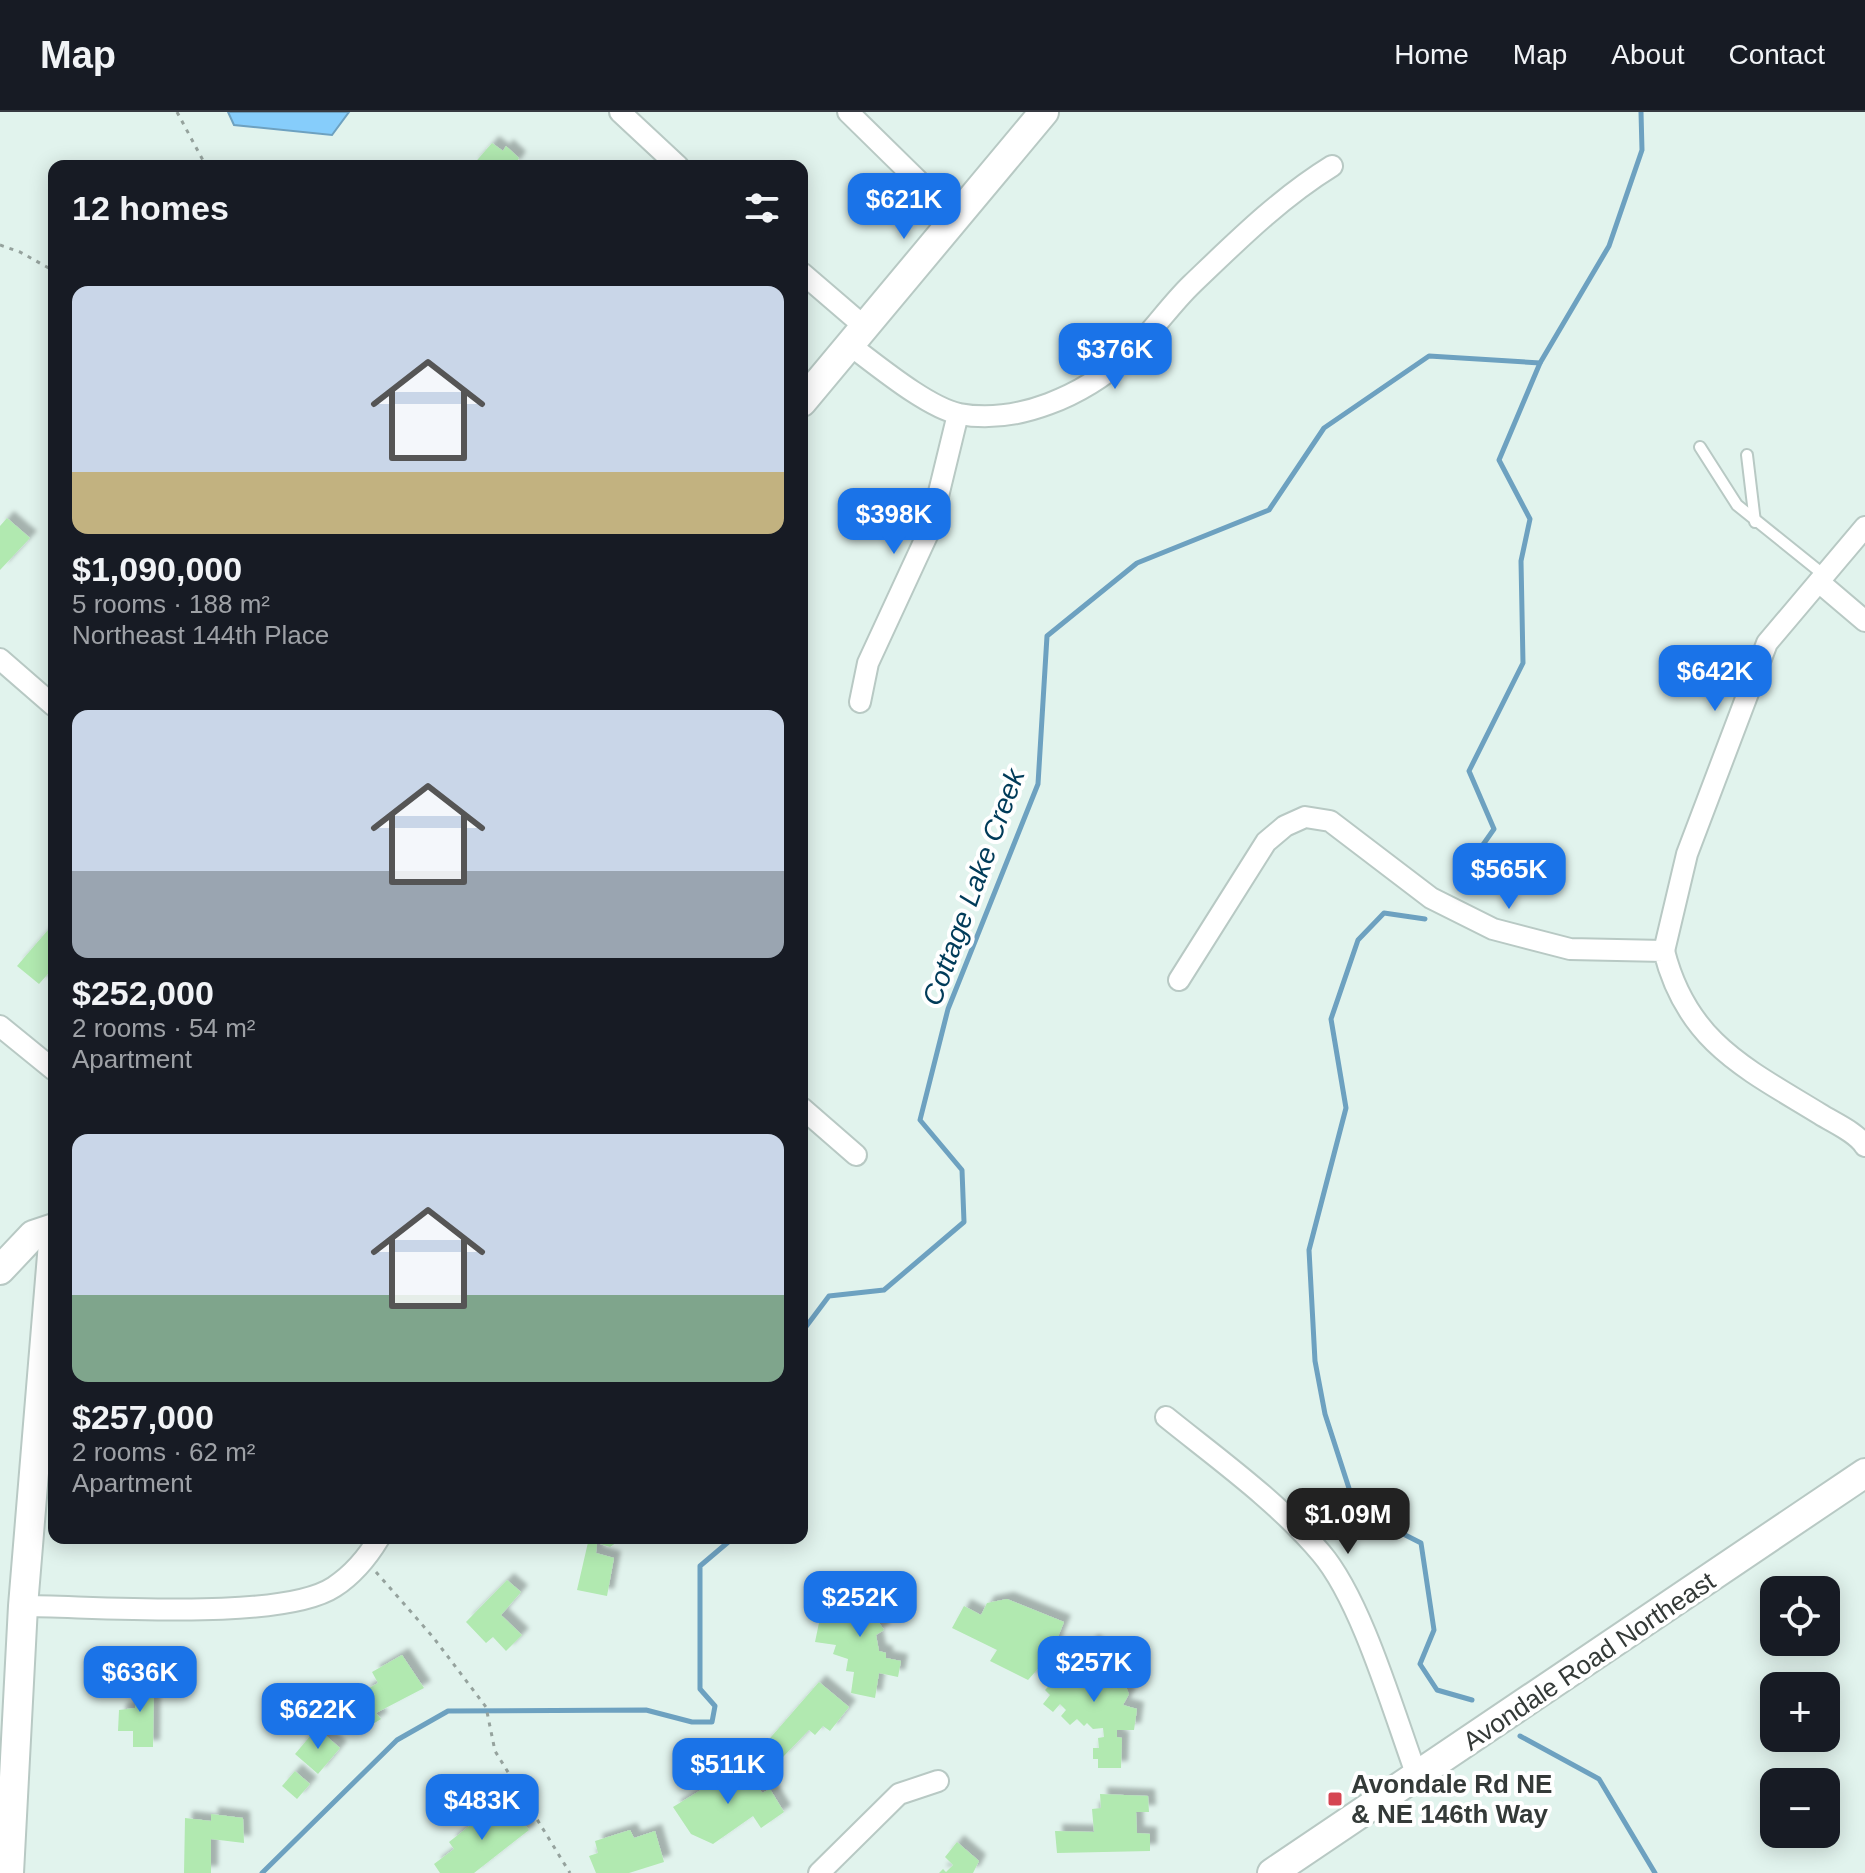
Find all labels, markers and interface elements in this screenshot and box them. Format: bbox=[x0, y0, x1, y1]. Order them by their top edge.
text: Map bbox=[40, 34, 116, 76]
text: Home bbox=[1394, 39, 1469, 70]
text: Map bbox=[1513, 39, 1567, 70]
text: About bbox=[1611, 39, 1685, 70]
text: Contact bbox=[1729, 39, 1825, 70]
pin: $621K bbox=[848, 173, 960, 241]
text: $621K bbox=[866, 184, 942, 214]
icon: filters bbox=[740, 186, 784, 230]
text: 12 homes bbox=[72, 189, 229, 227]
pin: $376K bbox=[1059, 323, 1171, 391]
text: $376K bbox=[1077, 334, 1153, 364]
icon: home bbox=[356, 338, 500, 482]
pin: $398K bbox=[838, 488, 950, 556]
text: $398K bbox=[856, 499, 932, 529]
text: $1,090,000 bbox=[72, 550, 242, 588]
text: 5 rooms · 188 m² bbox=[72, 589, 270, 619]
text: Northeast 144th Place bbox=[72, 620, 329, 650]
pin: $642K bbox=[1659, 645, 1771, 713]
text: $642K bbox=[1677, 656, 1753, 686]
icon: home bbox=[356, 762, 500, 906]
water label: Cottage Lake Creek bbox=[916, 763, 1031, 1009]
pin: $565K bbox=[1453, 843, 1565, 911]
text: $565K bbox=[1471, 854, 1547, 884]
text: $252,000 bbox=[72, 974, 214, 1012]
text: 2 rooms · 54 m² bbox=[72, 1013, 256, 1043]
text: Apartment bbox=[72, 1044, 192, 1074]
icon: home bbox=[356, 1186, 500, 1330]
text: $257,000 bbox=[72, 1398, 214, 1436]
text: 2 rooms · 62 m² bbox=[72, 1437, 256, 1467]
text: Apartment bbox=[72, 1468, 192, 1498]
pin: $1.09M bbox=[1283, 1488, 1413, 1556]
text: $1.09M bbox=[1305, 1499, 1391, 1529]
street label: Avondale Road Northeast bbox=[1457, 1565, 1721, 1757]
pin: $252K bbox=[804, 1571, 916, 1639]
map controls bbox=[1760, 1576, 1840, 1848]
button: locate bbox=[1760, 1576, 1840, 1656]
text: $252K bbox=[822, 1582, 898, 1612]
pin: $257K bbox=[1038, 1636, 1150, 1704]
pin: $636K bbox=[84, 1646, 196, 1714]
text: $257K bbox=[1056, 1647, 1132, 1677]
text: $636K bbox=[102, 1657, 178, 1687]
button: + bbox=[1760, 1672, 1840, 1752]
pin: $622K bbox=[262, 1683, 374, 1751]
text: $622K bbox=[280, 1694, 356, 1724]
pin: $511K bbox=[672, 1738, 784, 1806]
text: $511K bbox=[690, 1749, 766, 1779]
button: − bbox=[1760, 1768, 1840, 1848]
place label: Avondale Rd NE & NE 146th Way bbox=[1351, 1769, 1552, 1829]
pin: $483K bbox=[426, 1774, 538, 1842]
text: $483K bbox=[444, 1785, 520, 1815]
marker: Avondale Rd NE & NE 146th Way bbox=[1326, 1790, 1344, 1808]

